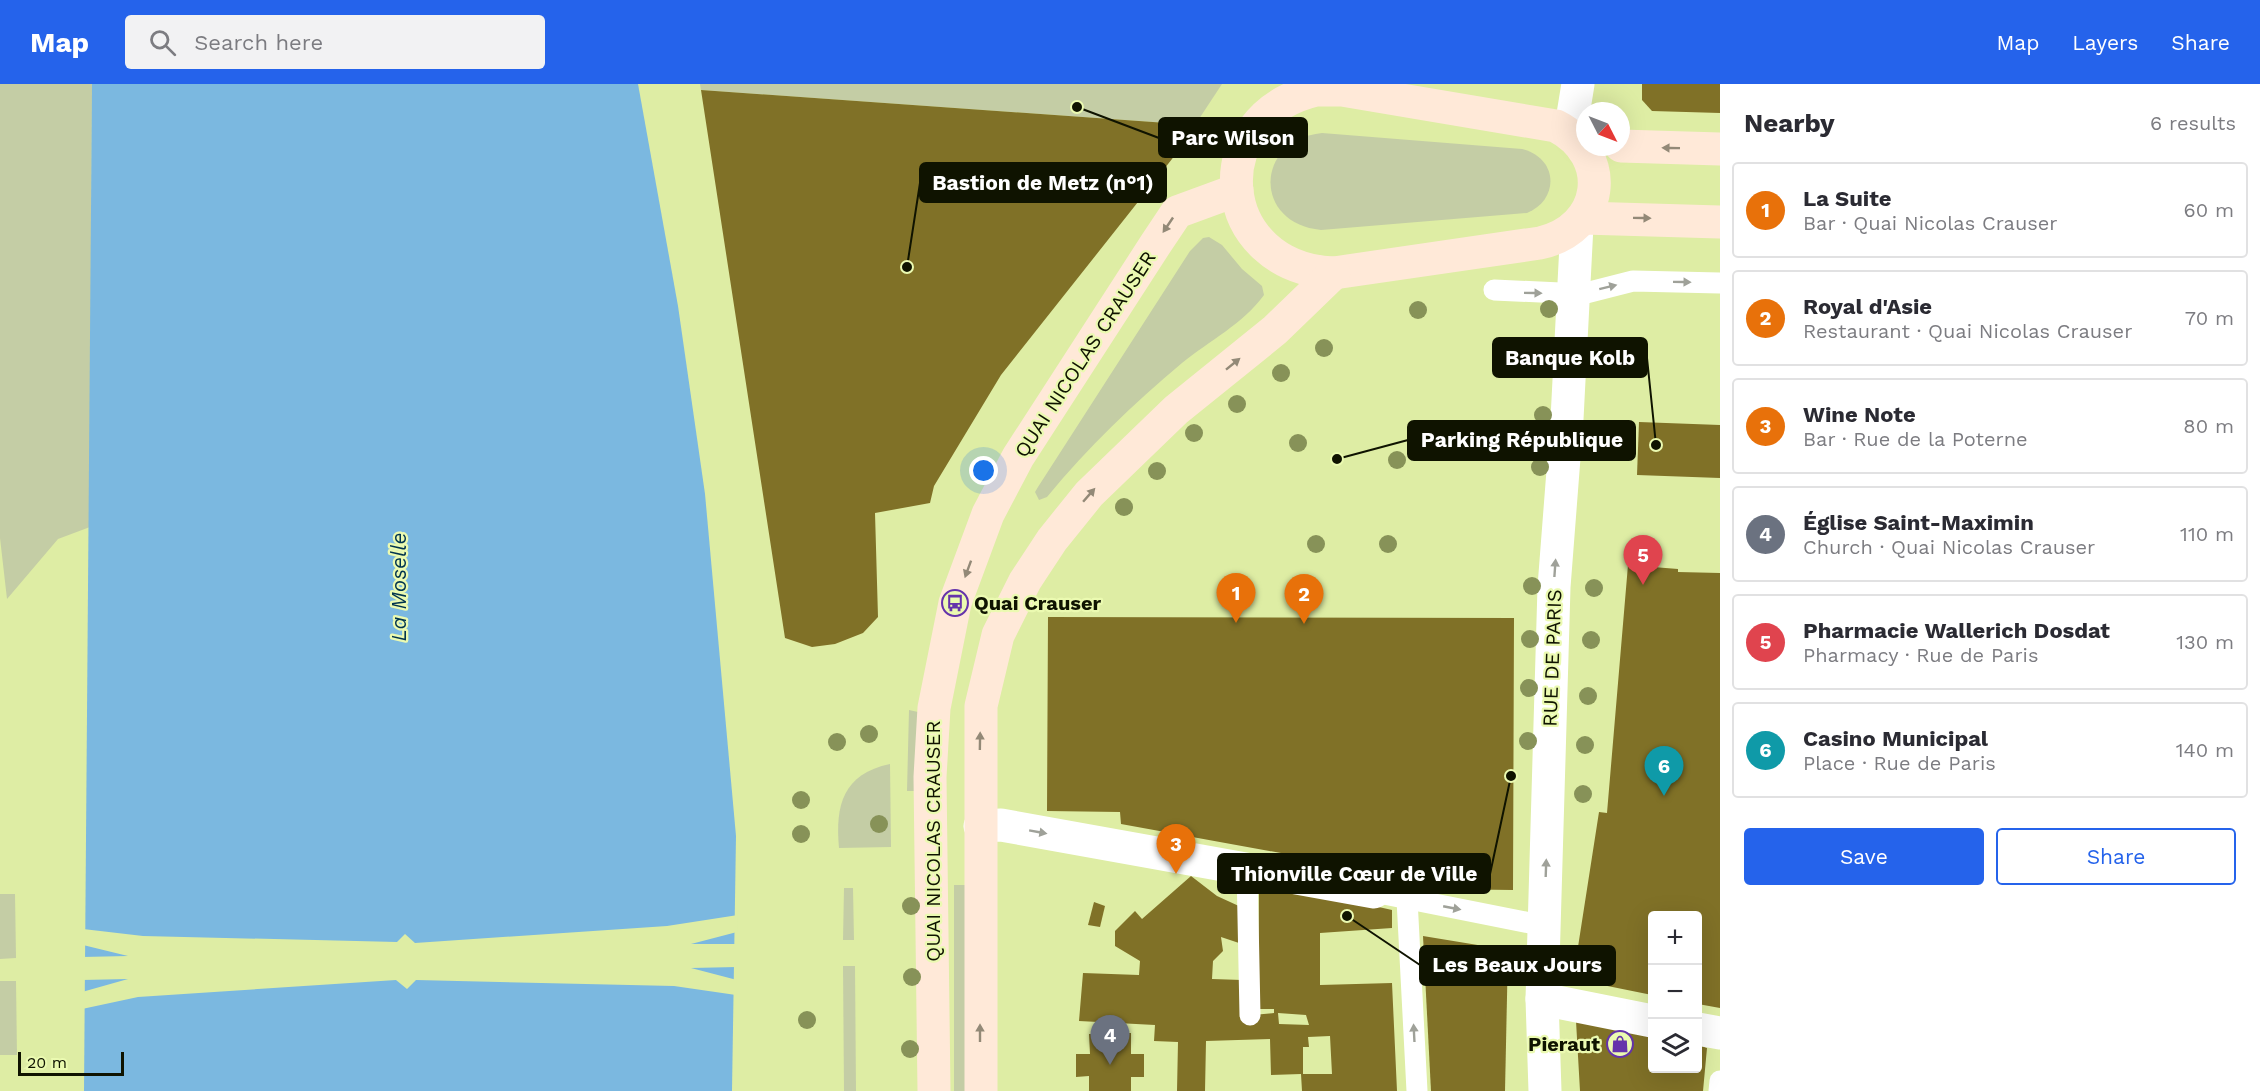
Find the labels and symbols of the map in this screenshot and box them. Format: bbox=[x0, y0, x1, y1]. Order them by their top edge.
north arrow bbox=[1576, 102, 1630, 156]
callout: Parc Wilson bbox=[1159, 118, 1307, 157]
text: Parc Wilson bbox=[1171, 125, 1295, 150]
one-way arrow bbox=[1661, 143, 1680, 152]
callout: Bastion de Metz (n°1) bbox=[920, 163, 1166, 202]
text: Bastion de Metz (n°1) bbox=[932, 170, 1154, 195]
one-way arrow bbox=[1632, 214, 1651, 223]
one-way arrow bbox=[1162, 217, 1174, 233]
street label: QUAI NICOLAS CRAUSER bbox=[1009, 246, 1161, 462]
one-way arrow bbox=[1672, 277, 1691, 287]
one-way arrow bbox=[1599, 281, 1617, 291]
one-way arrow bbox=[1524, 288, 1543, 298]
callout: Banque Kolb bbox=[1493, 338, 1647, 377]
text: Banque Kolb bbox=[1505, 345, 1635, 370]
one-way arrow bbox=[1225, 357, 1241, 370]
callout: Parking République bbox=[1408, 421, 1635, 460]
text: Parking République bbox=[1421, 427, 1623, 452]
your location bbox=[969, 456, 998, 485]
one-way arrow bbox=[1082, 488, 1095, 503]
water label: La Moselle bbox=[386, 533, 411, 641]
pin: 5 bbox=[1624, 536, 1662, 585]
one-way arrow bbox=[1551, 559, 1560, 578]
one-way arrow bbox=[962, 560, 972, 578]
pin: 1 bbox=[1216, 574, 1256, 623]
pin: 2 bbox=[1284, 574, 1324, 624]
bus stop icon: Quai Crauser bbox=[940, 588, 970, 618]
street label: RUE DE PARIS bbox=[1538, 589, 1566, 727]
place label: Quai Crauser bbox=[974, 591, 1101, 615]
street label: QUAI NICOLAS CRAUSER bbox=[921, 720, 945, 962]
one-way arrow bbox=[975, 732, 985, 751]
pin: 6 bbox=[1644, 746, 1684, 796]
pin: 3 bbox=[1156, 824, 1196, 874]
one-way arrow bbox=[1028, 827, 1047, 836]
callout: Thionville Cœur de Ville bbox=[1218, 854, 1490, 893]
one-way arrow bbox=[1542, 858, 1551, 877]
text: Thionville Cœur de Ville bbox=[1231, 861, 1477, 886]
one-way arrow bbox=[1443, 904, 1462, 913]
callout: Les Beaux Jours bbox=[1420, 946, 1615, 985]
text: Les Beaux Jours bbox=[1432, 952, 1602, 977]
pin: 4 bbox=[1090, 1016, 1130, 1065]
one-way arrow bbox=[975, 1023, 985, 1042]
one-way arrow bbox=[1409, 1023, 1418, 1042]
shop icon: Pieraut bbox=[1605, 1029, 1635, 1059]
place label: Pieraut bbox=[1528, 1032, 1600, 1056]
scale bar bbox=[18, 1049, 124, 1076]

